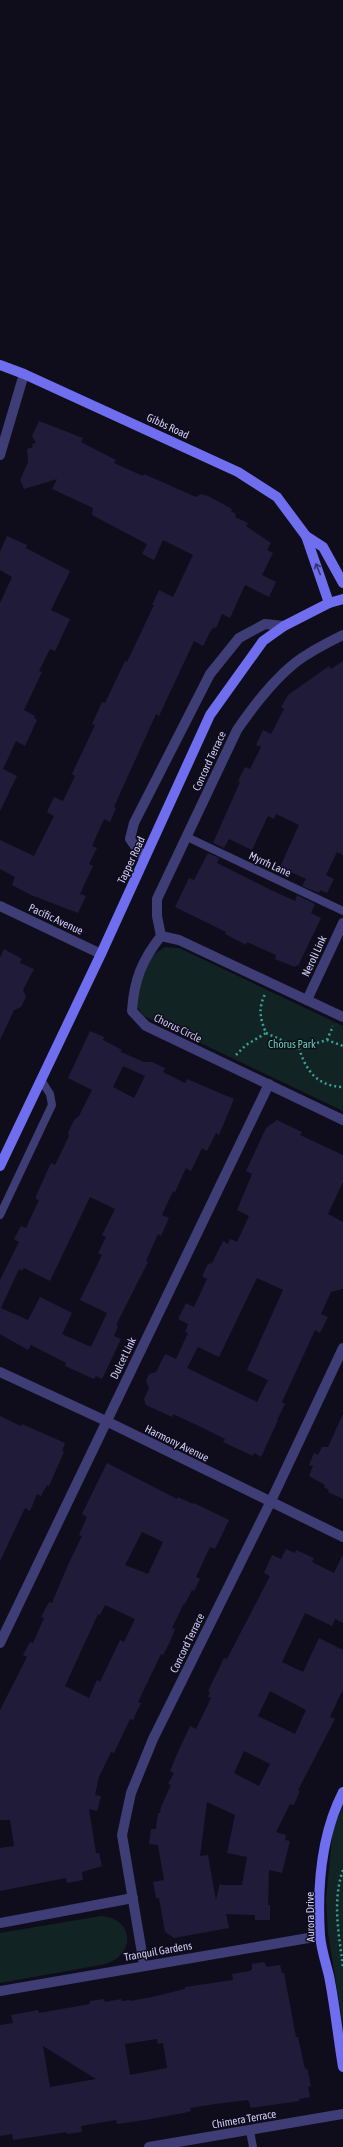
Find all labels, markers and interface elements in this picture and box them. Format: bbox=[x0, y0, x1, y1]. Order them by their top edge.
street label: Gibbs Road bbox=[145, 411, 191, 441]
one-way arrow bbox=[314, 564, 322, 576]
street label: Concord Terrace bbox=[190, 729, 228, 793]
street label: Tapper Road bbox=[115, 835, 147, 885]
street label: Myrrh Lane bbox=[247, 849, 293, 879]
street label: Pacific Avenue bbox=[27, 901, 85, 937]
street label: Neroli Link bbox=[299, 933, 329, 978]
street label: Chorus Circle bbox=[152, 1011, 204, 1045]
park label: Chorus Park bbox=[268, 1038, 316, 1050]
street label: Dulcet Link bbox=[108, 1335, 138, 1381]
street label: Harmony Avenue bbox=[143, 1422, 211, 1464]
street label: Concord Terrace bbox=[168, 1611, 206, 1675]
street label: Aurora Drive bbox=[304, 1892, 316, 1942]
street label: Tranquil Gardens bbox=[123, 1939, 193, 1963]
street label: Chimera Terrace bbox=[211, 2107, 277, 2131]

